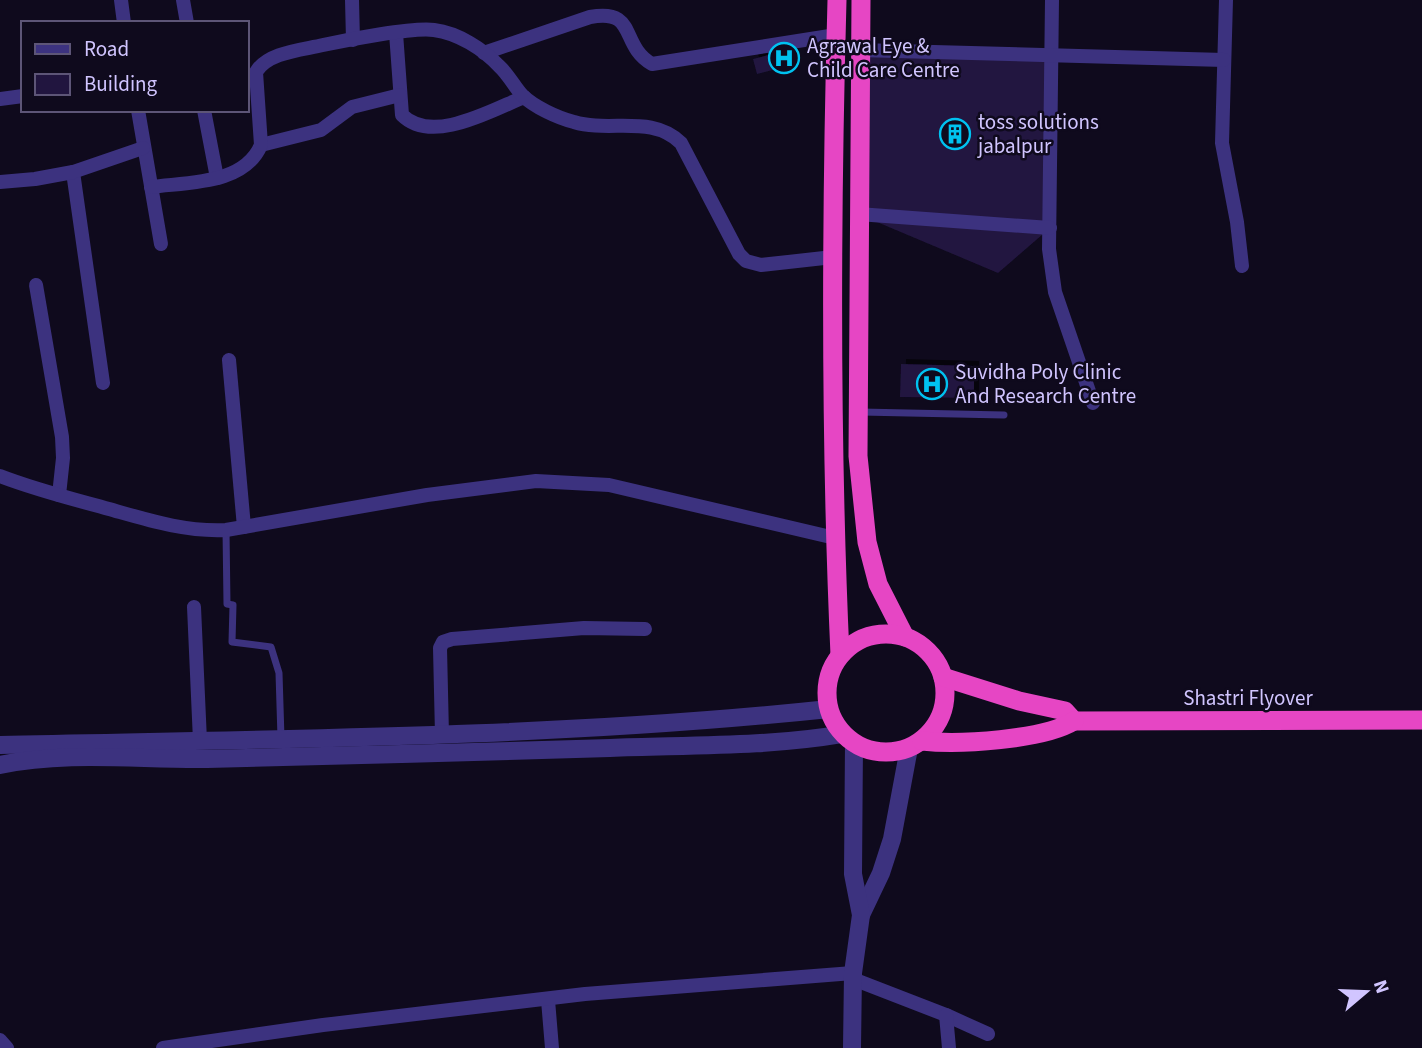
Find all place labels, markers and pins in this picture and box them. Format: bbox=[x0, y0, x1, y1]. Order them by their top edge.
place label: Agrawal Eye & Child Care Centre bbox=[807, 31, 960, 85]
hospital icon: Agrawal Eye & Child Care Centre bbox=[767, 41, 801, 75]
place label: toss solutions jabalpur bbox=[977, 107, 1099, 161]
building icon: toss solutions jabalpur bbox=[938, 117, 972, 151]
place label: Suvidha Poly Clinic And Research Centre bbox=[955, 357, 1136, 411]
hospital icon: Suvidha Poly Clinic And Research Centre bbox=[915, 367, 949, 401]

